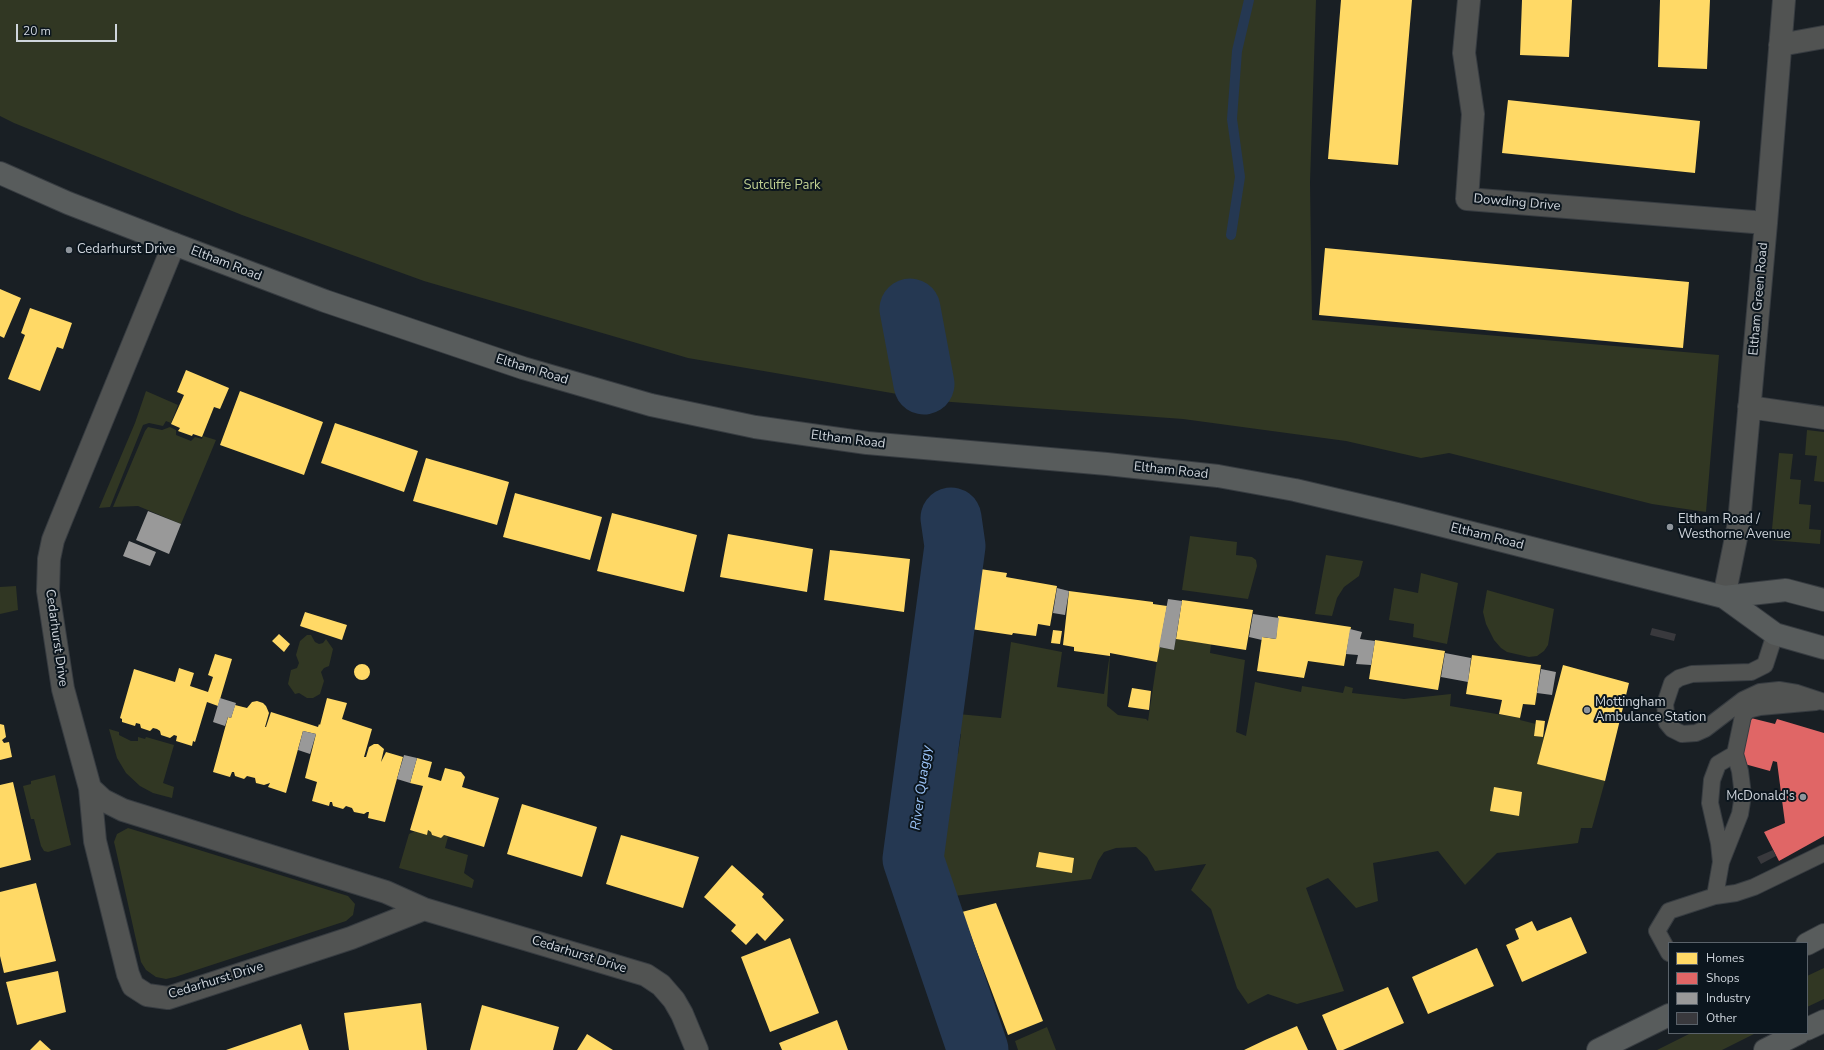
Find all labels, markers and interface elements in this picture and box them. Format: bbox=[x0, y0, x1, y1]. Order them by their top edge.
scale bar bbox=[18, 16, 119, 42]
text: 20 m bbox=[23, 23, 51, 39]
park label: Sutcliffe Park bbox=[743, 178, 821, 194]
street label: Dowding Drive bbox=[1473, 191, 1561, 215]
place label: Cedarhurst Drive bbox=[77, 242, 176, 258]
street label: Eltham Green Road bbox=[1746, 242, 1772, 356]
street label: Eltham Road bbox=[188, 243, 264, 285]
marker: Cedarhurst Drive bbox=[64, 245, 74, 255]
street label: Eltham Road bbox=[494, 352, 570, 388]
street label: Eltham Road bbox=[810, 428, 886, 452]
street label: Eltham Road bbox=[1133, 459, 1209, 483]
place label: Eltham Road / Westhorne Avenue bbox=[1678, 512, 1790, 543]
street label: Eltham Road bbox=[1449, 520, 1525, 554]
marker: Eltham Road / Westhorne Avenue bbox=[1665, 522, 1675, 532]
street label: Cedarhurst Drive bbox=[41, 588, 71, 688]
place label: Mottingham Ambulance Station bbox=[1595, 695, 1706, 726]
marker: Mottingham Ambulance Station bbox=[1582, 705, 1592, 715]
water label: River Quaggy bbox=[908, 745, 936, 831]
place label: McDonald's bbox=[1726, 789, 1795, 805]
marker: McDonald's bbox=[1798, 792, 1808, 802]
street label: Cedarhurst Drive bbox=[530, 933, 628, 977]
legend bbox=[1668, 942, 1808, 1034]
text: Homes bbox=[1706, 950, 1744, 966]
street label: Cedarhurst Drive bbox=[167, 959, 265, 1003]
text: Shops bbox=[1706, 970, 1740, 986]
text: Industry bbox=[1706, 990, 1750, 1006]
text: Other bbox=[1706, 1010, 1737, 1026]

